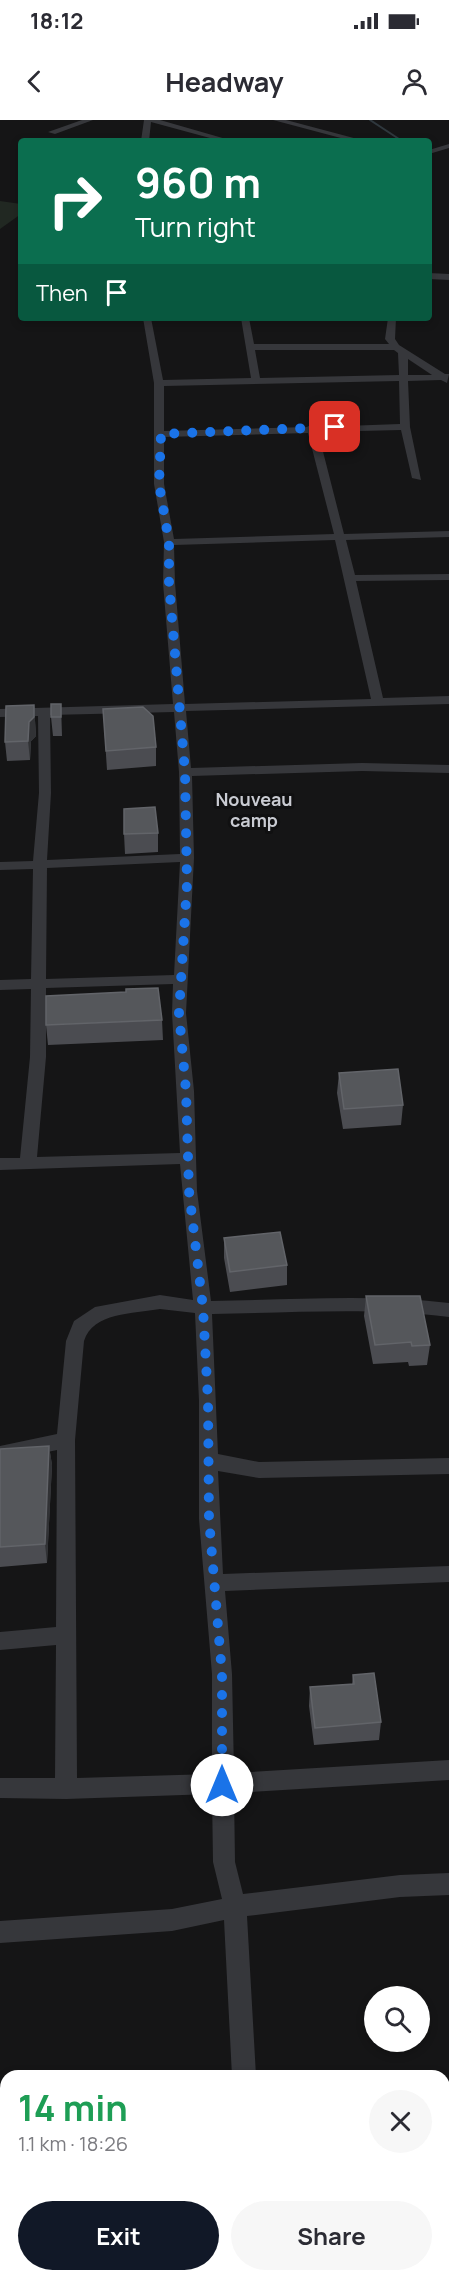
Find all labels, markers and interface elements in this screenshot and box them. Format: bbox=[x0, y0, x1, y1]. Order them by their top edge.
text: 18:12 bbox=[30, 6, 83, 36]
text: Headway bbox=[165, 63, 284, 100]
icon: back bbox=[18, 65, 51, 98]
icon: person bbox=[398, 65, 431, 98]
text: 960 m bbox=[135, 153, 261, 211]
icon: right bbox=[36, 162, 114, 240]
text: Turn right bbox=[135, 208, 256, 245]
icon: arrive bbox=[100, 276, 133, 309]
text: Then bbox=[36, 278, 88, 308]
pin bbox=[309, 401, 360, 452]
icon: arrive bbox=[318, 410, 351, 443]
district label: Nouveau camp bbox=[215, 787, 293, 832]
position arrow bbox=[190, 1753, 254, 1817]
map controls bbox=[364, 1986, 430, 2052]
button: search bbox=[364, 1986, 430, 2052]
text: 14 min bbox=[18, 2083, 128, 2132]
button: close bbox=[369, 2090, 432, 2153]
text: 1.1 km · 18:26 bbox=[18, 2130, 128, 2157]
button: Exit bbox=[18, 2201, 219, 2270]
button: Share bbox=[231, 2201, 432, 2270]

